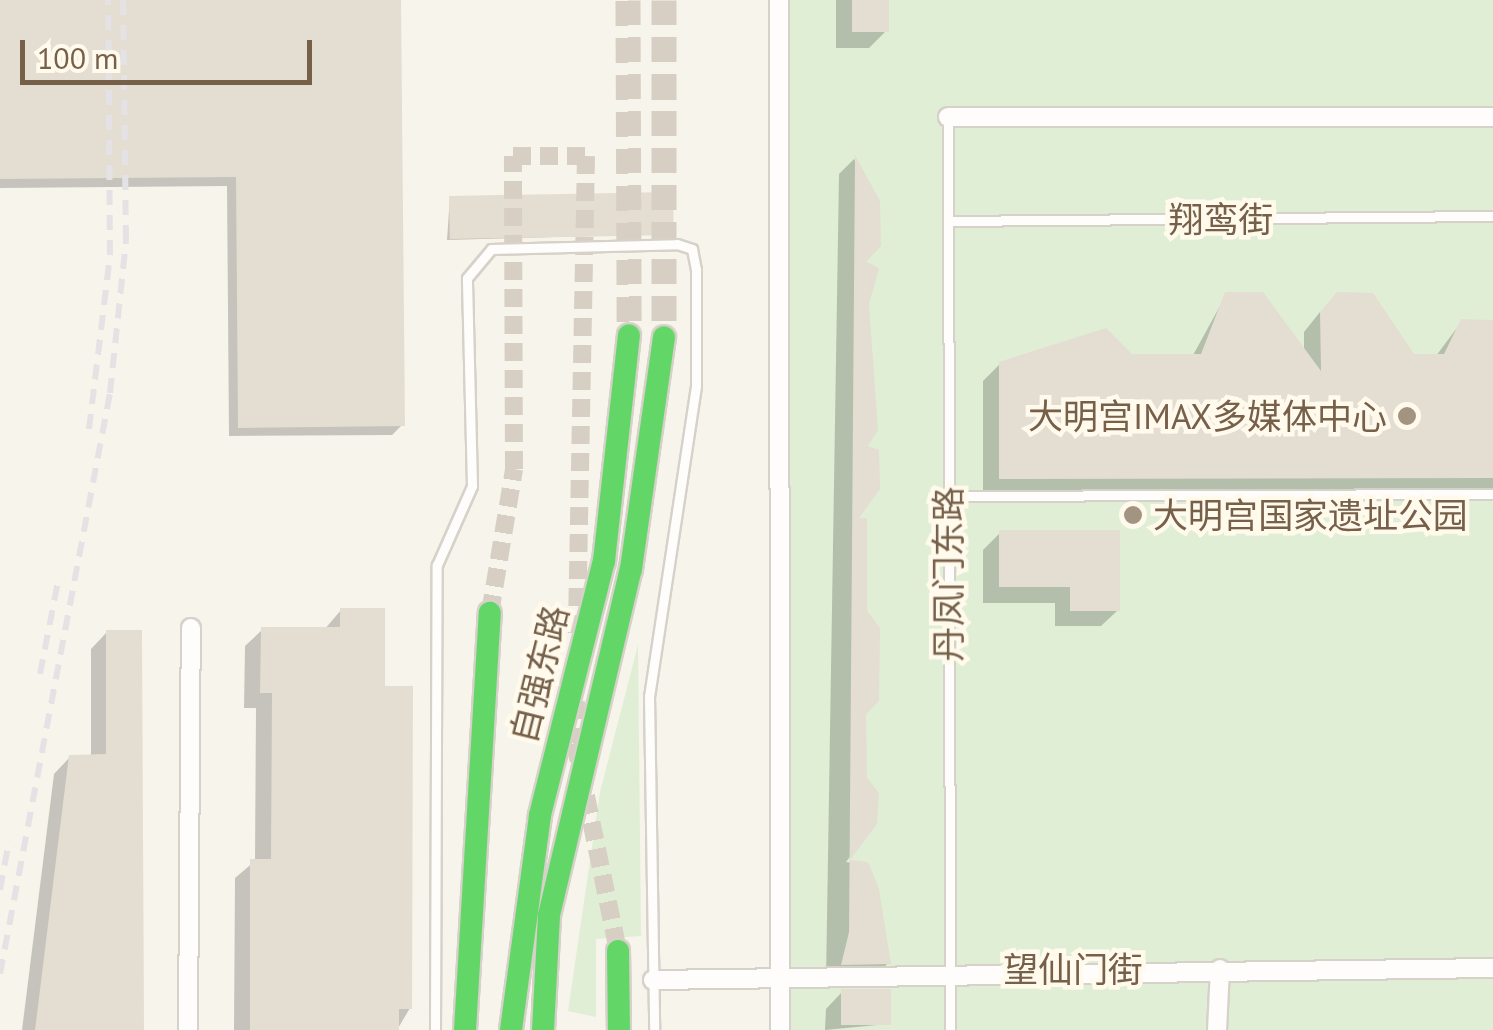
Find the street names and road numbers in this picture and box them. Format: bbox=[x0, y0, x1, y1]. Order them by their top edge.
street label: 翔鸾街 bbox=[1169, 198, 1273, 240]
street label: 丹凤门东路 bbox=[927, 487, 969, 661]
street label: 自强东路 bbox=[502, 601, 576, 747]
street label: 望仙门街 bbox=[1003, 948, 1143, 990]

